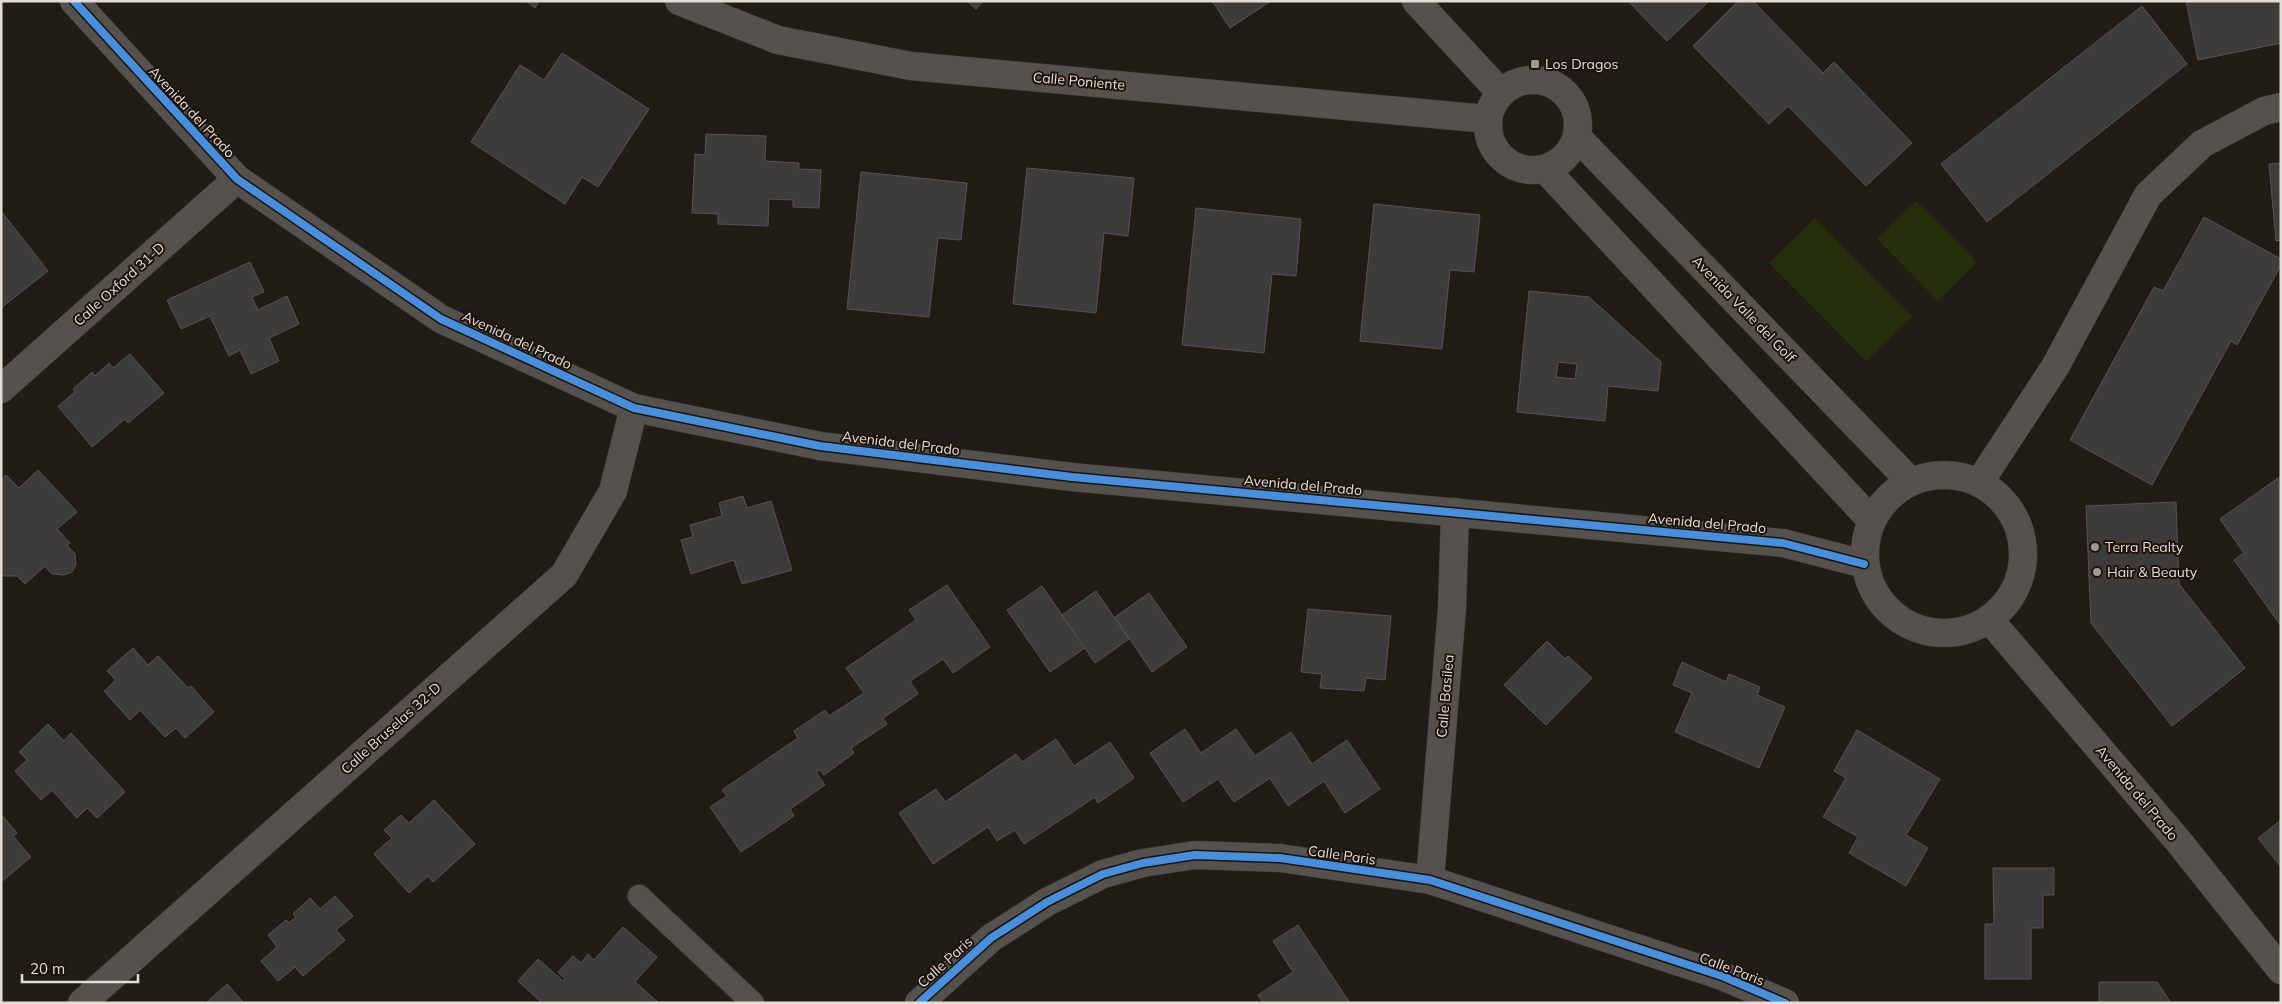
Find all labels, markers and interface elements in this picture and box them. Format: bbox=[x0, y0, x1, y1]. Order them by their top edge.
place label: Los Dragos bbox=[1545, 55, 1618, 73]
marker: Los Dragos bbox=[1529, 58, 1541, 70]
street label: Avenida del Prado bbox=[145, 62, 239, 162]
street label: Calle Poniente bbox=[1032, 68, 1126, 94]
street label: Calle Oxford 31-D bbox=[70, 238, 168, 330]
street label: Avenida Valle del Golf bbox=[1688, 252, 1800, 366]
street label: Avenida del Prado bbox=[459, 307, 575, 373]
street label: Avenida del Prado bbox=[841, 427, 961, 459]
street label: Avenida del Prado bbox=[1243, 471, 1363, 499]
street label: Avenida del Prado bbox=[1647, 509, 1767, 537]
place label: Terra Realty bbox=[2105, 538, 2184, 556]
marker: Terra Realty bbox=[2089, 541, 2101, 553]
place label: Hair & Beauty bbox=[2107, 563, 2198, 581]
marker: Hair & Beauty bbox=[2091, 566, 2103, 578]
street label: Calle Basilea bbox=[1432, 654, 1458, 738]
street label: Calle Bruselas 32-D bbox=[337, 678, 445, 778]
street label: Avenida del Prado bbox=[2092, 742, 2182, 844]
street label: Calle Paris bbox=[1307, 841, 1377, 869]
street label: Calle Paris bbox=[914, 932, 976, 992]
street label: Calle Paris bbox=[1697, 948, 1767, 990]
scale bar bbox=[22, 952, 139, 984]
text: 20 m bbox=[30, 959, 65, 978]

